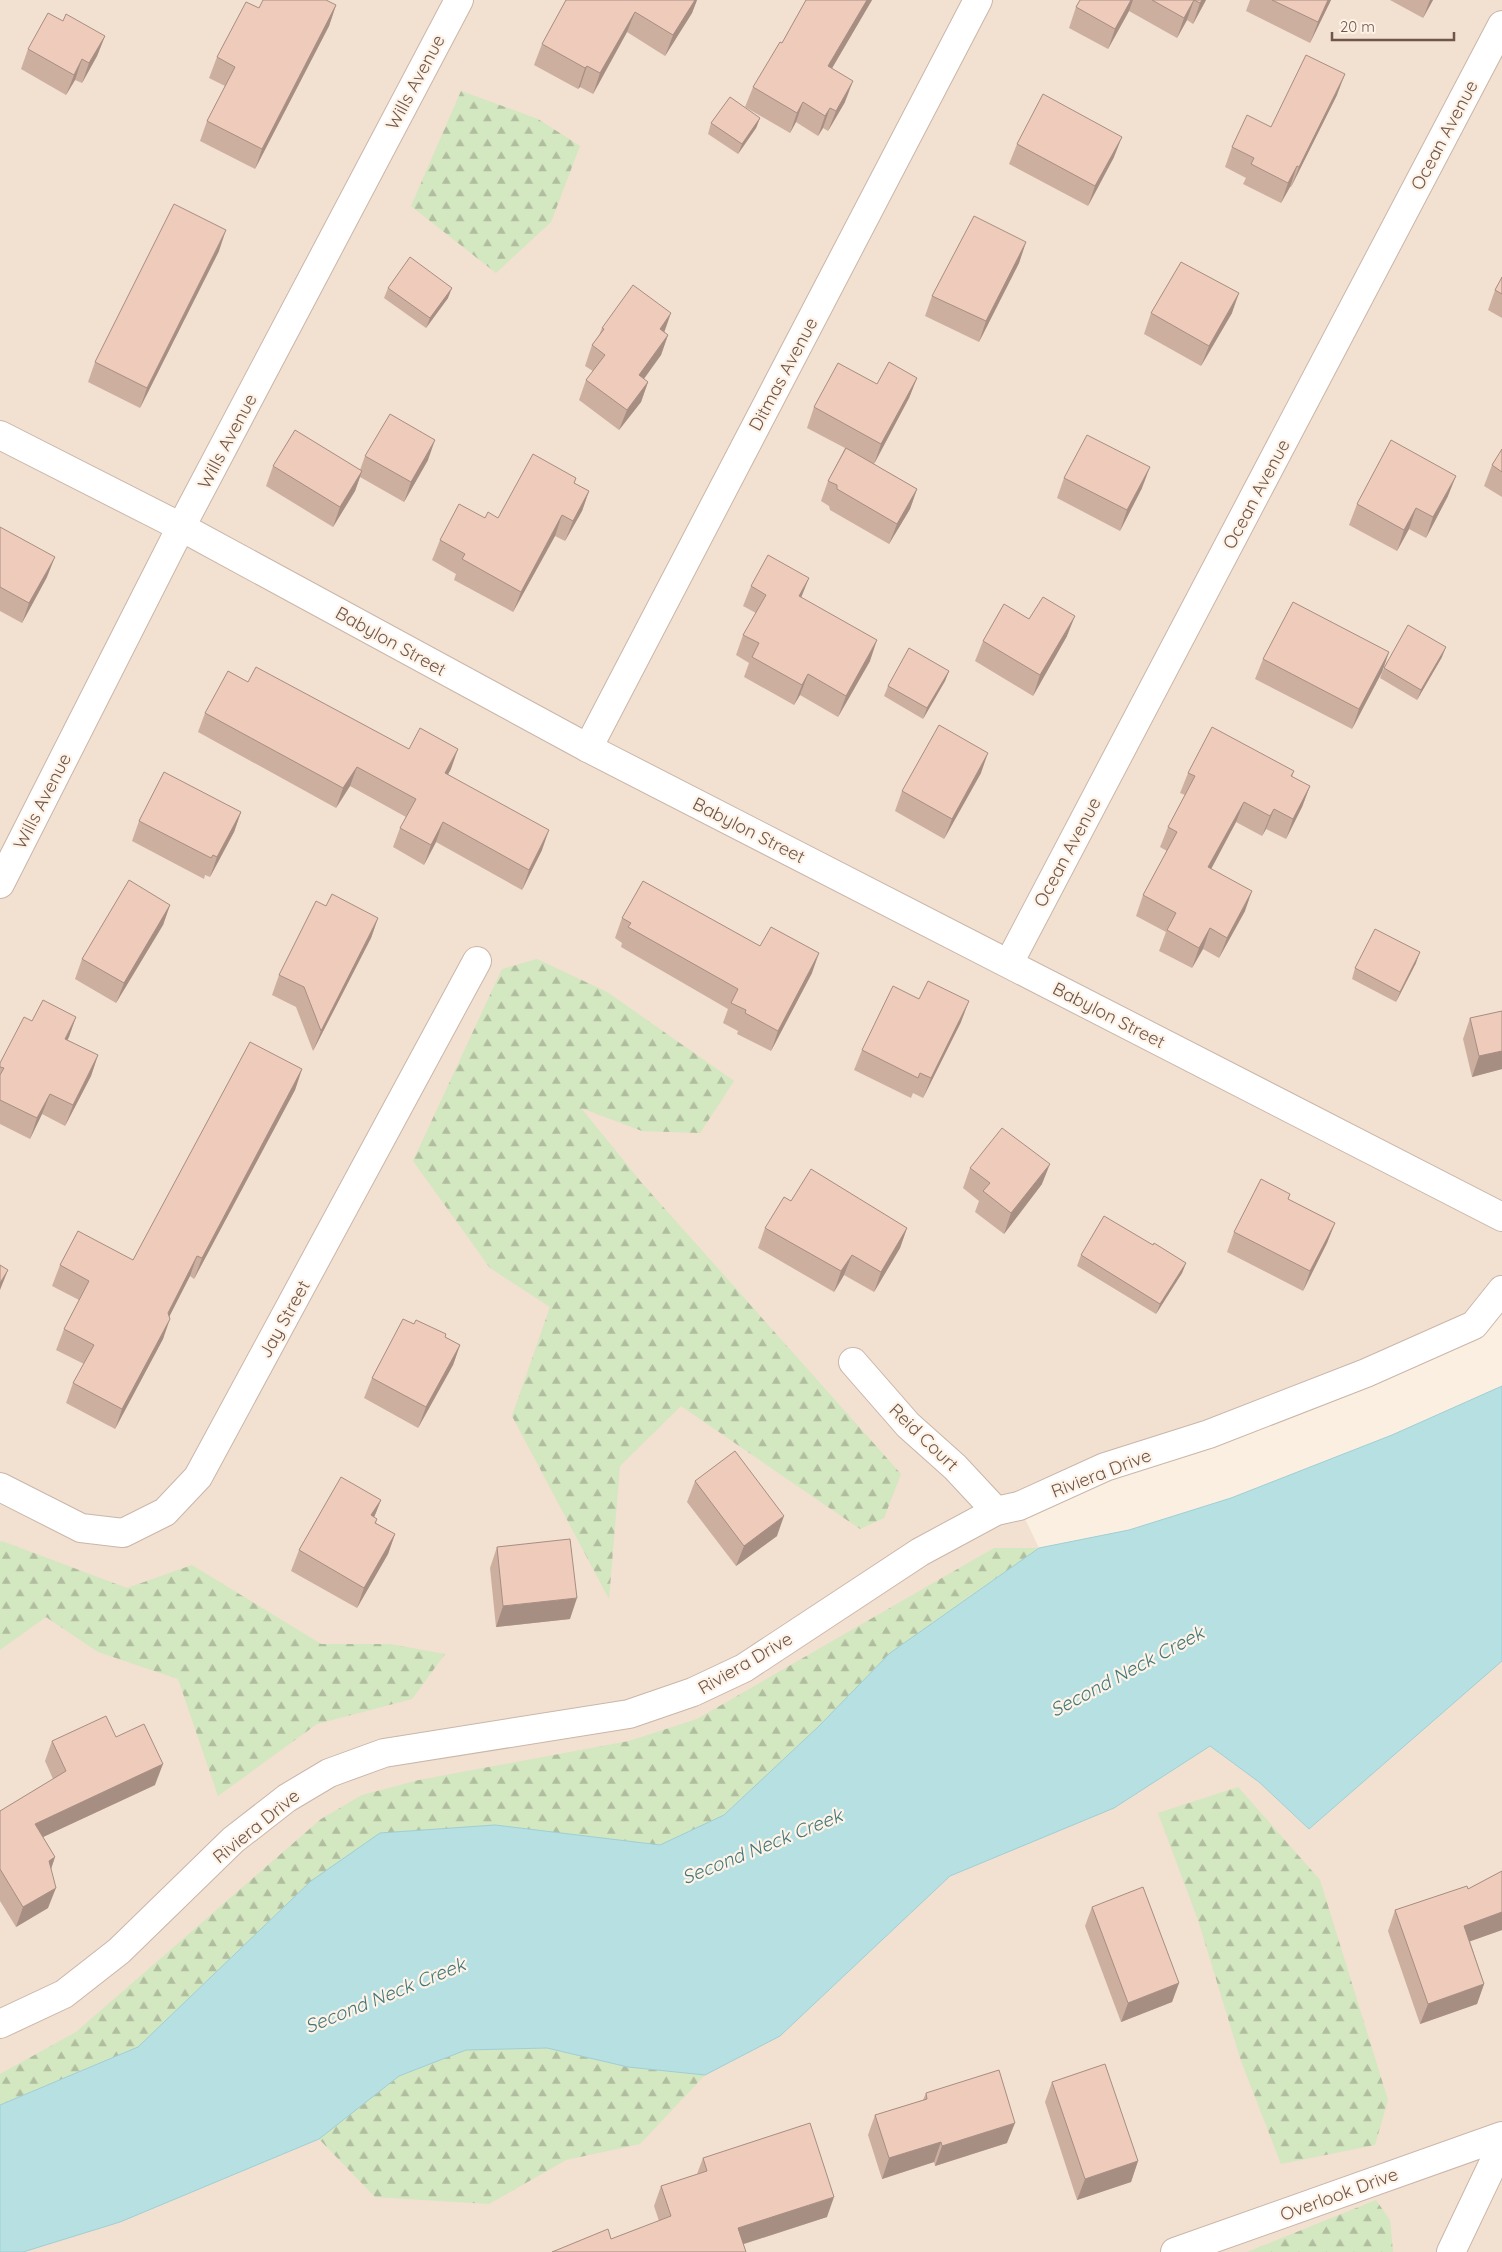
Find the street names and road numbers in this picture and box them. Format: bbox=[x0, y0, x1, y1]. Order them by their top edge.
street label: Wills Avenue bbox=[380, 30, 450, 134]
street label: Ocean Avenue bbox=[1405, 76, 1483, 194]
street label: Ditmas Avenue bbox=[743, 313, 823, 435]
street label: Wills Avenue bbox=[192, 389, 262, 493]
street label: Ocean Avenue bbox=[1217, 435, 1295, 553]
street label: Babylon Street bbox=[332, 601, 450, 681]
street label: Wills Avenue bbox=[8, 749, 76, 853]
street label: Babylon Street bbox=[689, 792, 809, 868]
street label: Ocean Avenue bbox=[1028, 793, 1106, 911]
street label: Babylon Street bbox=[1049, 977, 1169, 1053]
street label: Jay Street bbox=[253, 1276, 315, 1362]
street label: Reid Court bbox=[884, 1398, 964, 1476]
street label: Riviera Drive bbox=[1048, 1443, 1154, 1503]
street label: Riviera Drive bbox=[694, 1627, 796, 1699]
street label: Riviera Drive bbox=[208, 1784, 304, 1868]
street label: Overlook Drive bbox=[1277, 2162, 1401, 2226]

